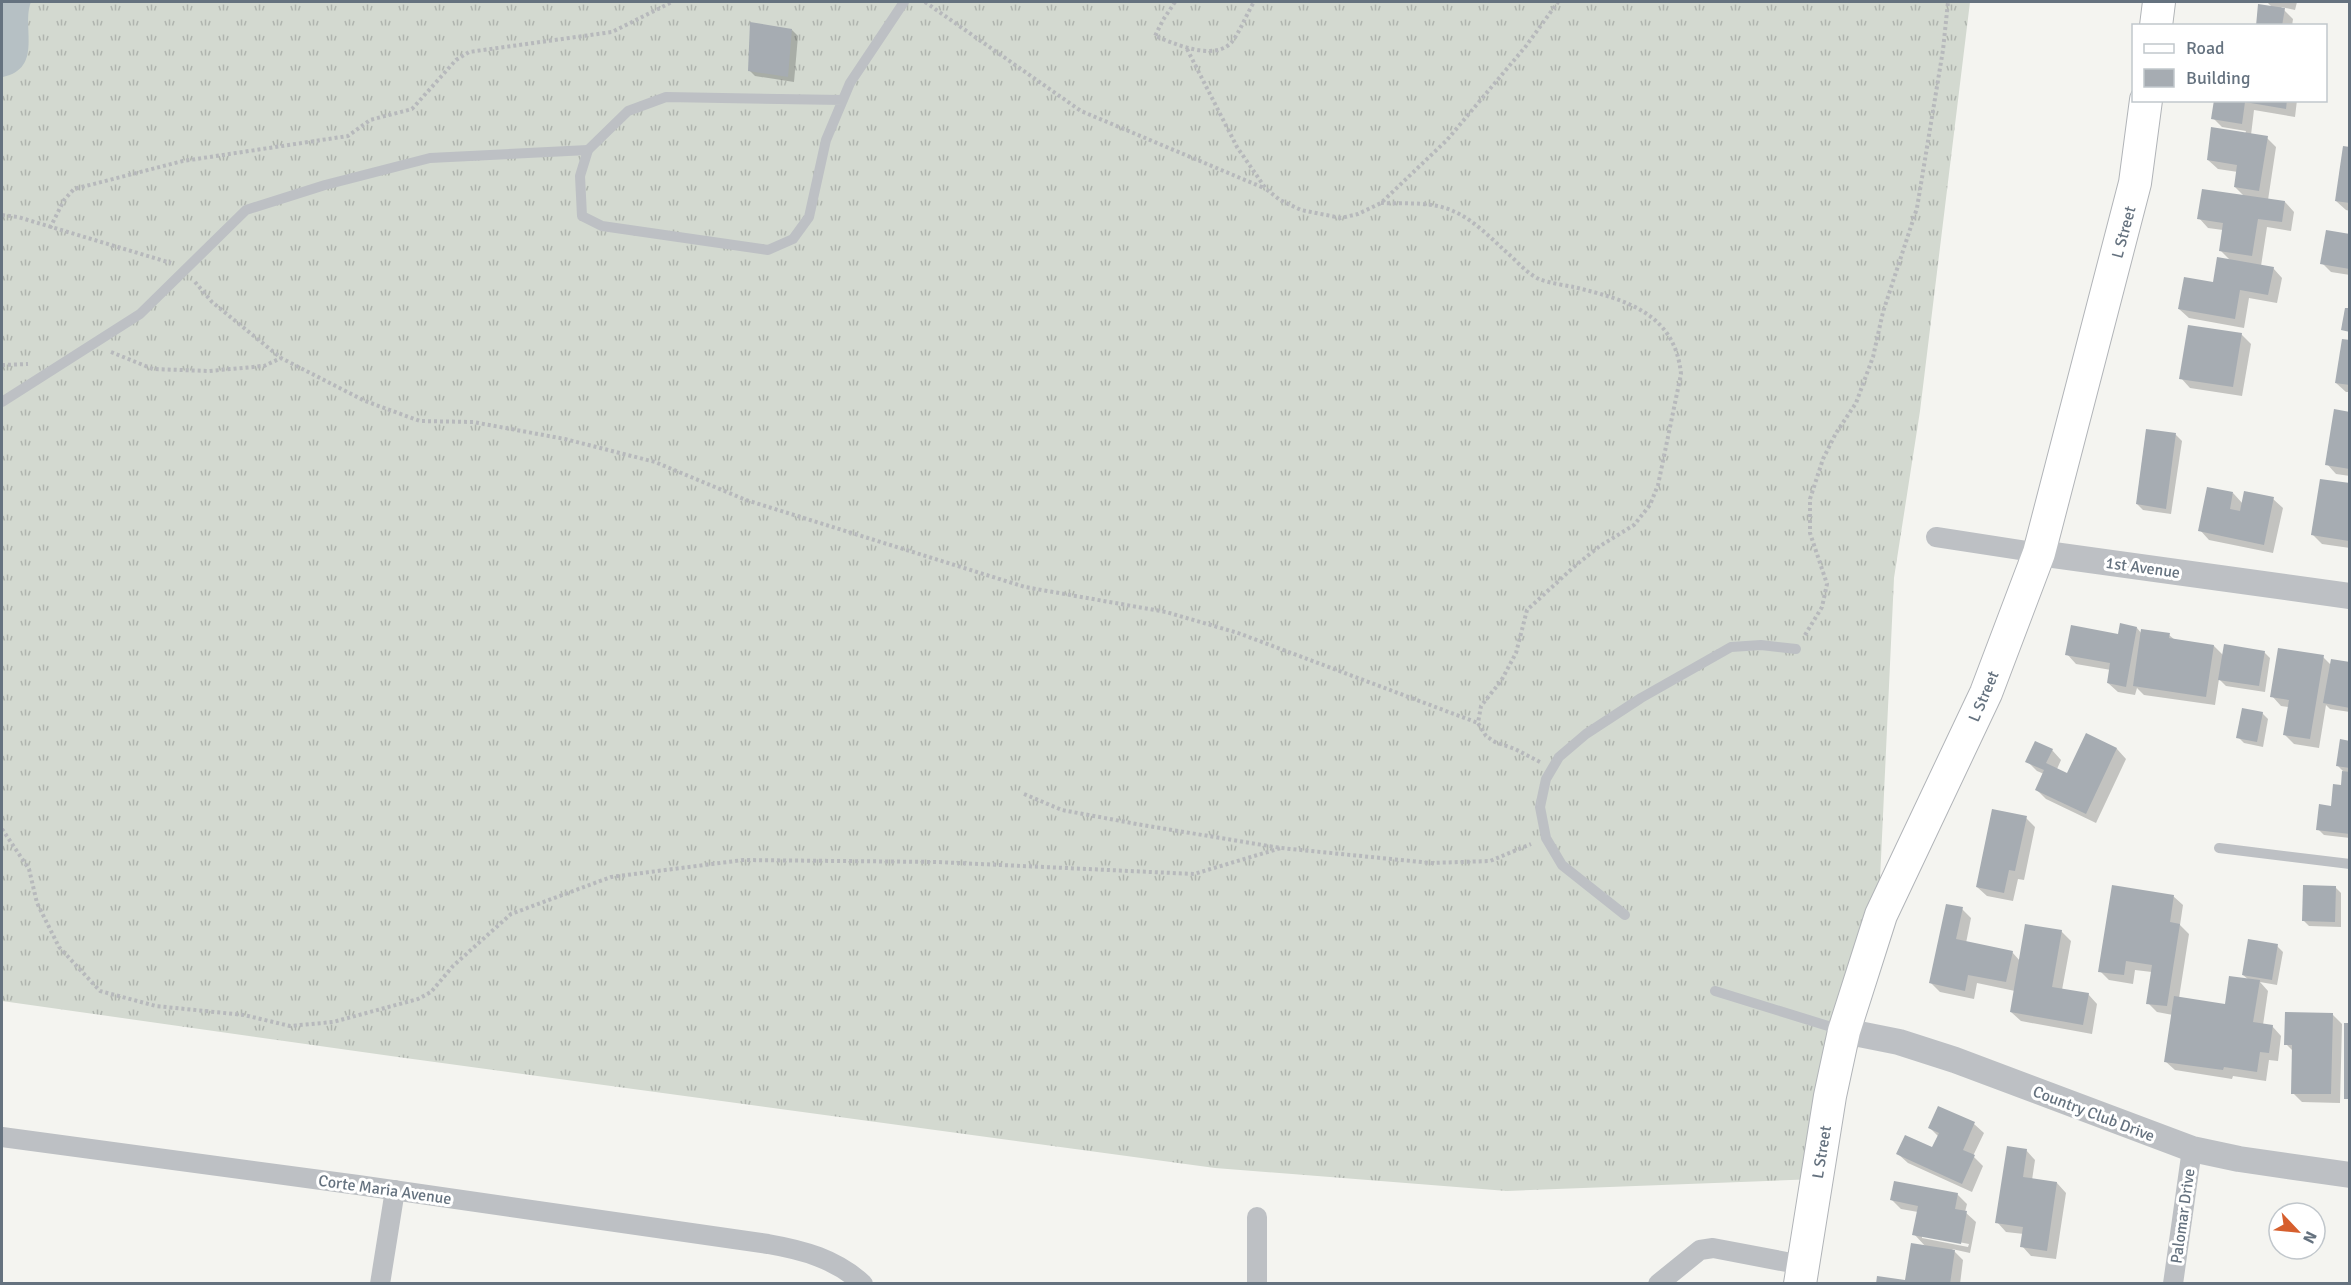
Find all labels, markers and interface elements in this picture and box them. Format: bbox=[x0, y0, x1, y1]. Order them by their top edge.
legend bbox=[2132, 24, 2327, 102]
text: Road bbox=[2186, 37, 2225, 59]
text: Building bbox=[2186, 67, 2250, 89]
street label: L Street bbox=[2107, 203, 2141, 261]
street label: 1st Avenue bbox=[2104, 553, 2181, 583]
street label: L Street bbox=[1964, 668, 2004, 725]
street label: Country Club Drive bbox=[2030, 1081, 2157, 1146]
street label: L Street bbox=[1808, 1124, 1836, 1180]
street label: Palomar Drive bbox=[2166, 1167, 2200, 1265]
street label: Corte Maria Avenue bbox=[317, 1171, 453, 1209]
north arrow bbox=[2267, 1201, 2327, 1261]
text: N bbox=[2298, 1228, 2321, 1247]

